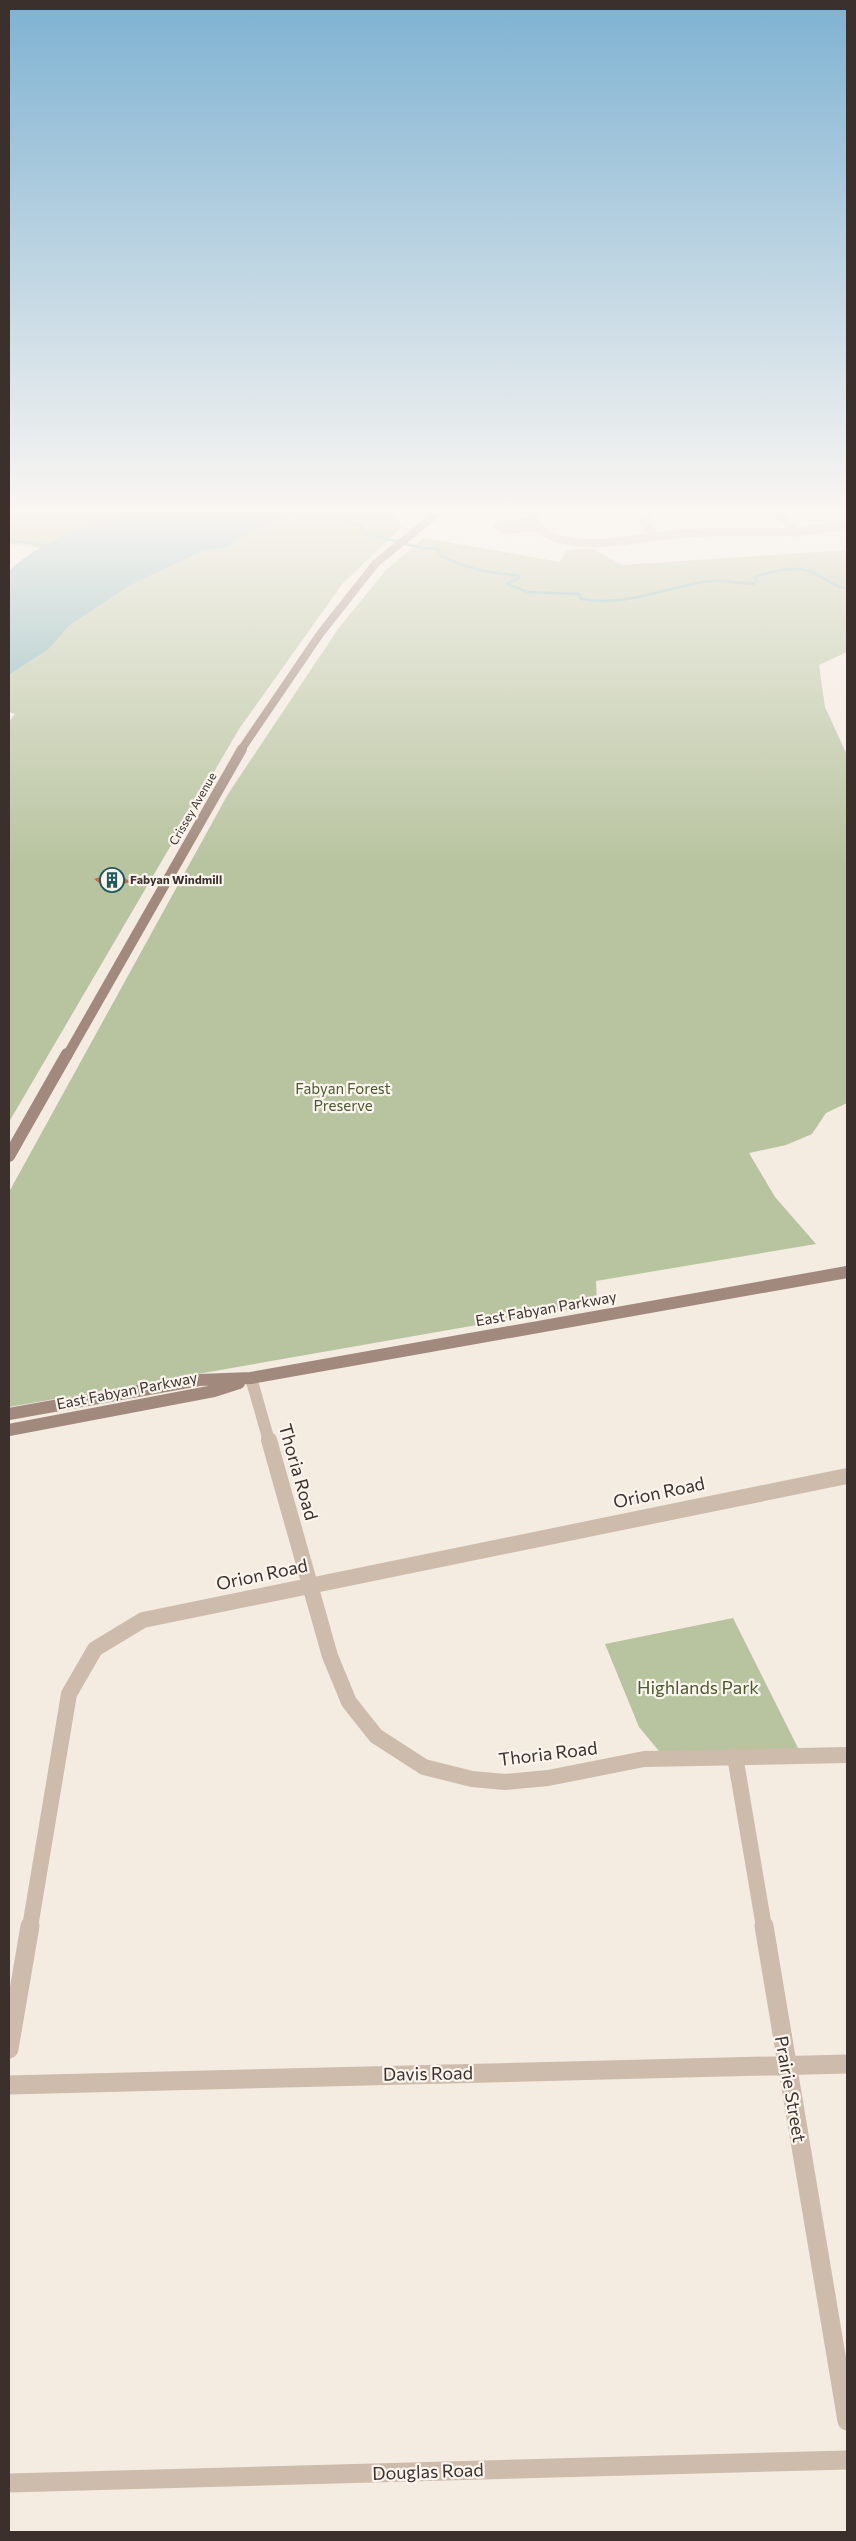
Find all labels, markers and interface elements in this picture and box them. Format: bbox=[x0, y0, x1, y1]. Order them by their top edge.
street label: Crissey Avenue bbox=[166, 770, 219, 847]
building icon: Fabyan Windmill bbox=[99, 867, 125, 893]
place label: Fabyan Windmill bbox=[130, 872, 222, 886]
park label: Fabyan Forest Preserve bbox=[295, 1079, 391, 1114]
street label: East Fabyan Parkway bbox=[474, 1287, 618, 1329]
street label: East Fabyan Parkway bbox=[55, 1367, 199, 1412]
street label: Thoria Road bbox=[275, 1421, 323, 1522]
street label: Orion Road bbox=[611, 1472, 707, 1512]
street label: Orion Road bbox=[214, 1554, 310, 1594]
park label: Highlands Park bbox=[637, 1676, 759, 1698]
street label: Thoria Road bbox=[497, 1736, 599, 1770]
street label: Prairie Street bbox=[771, 2034, 811, 2144]
street label: Davis Road bbox=[383, 2061, 473, 2085]
street label: Douglas Road bbox=[372, 2458, 484, 2484]

